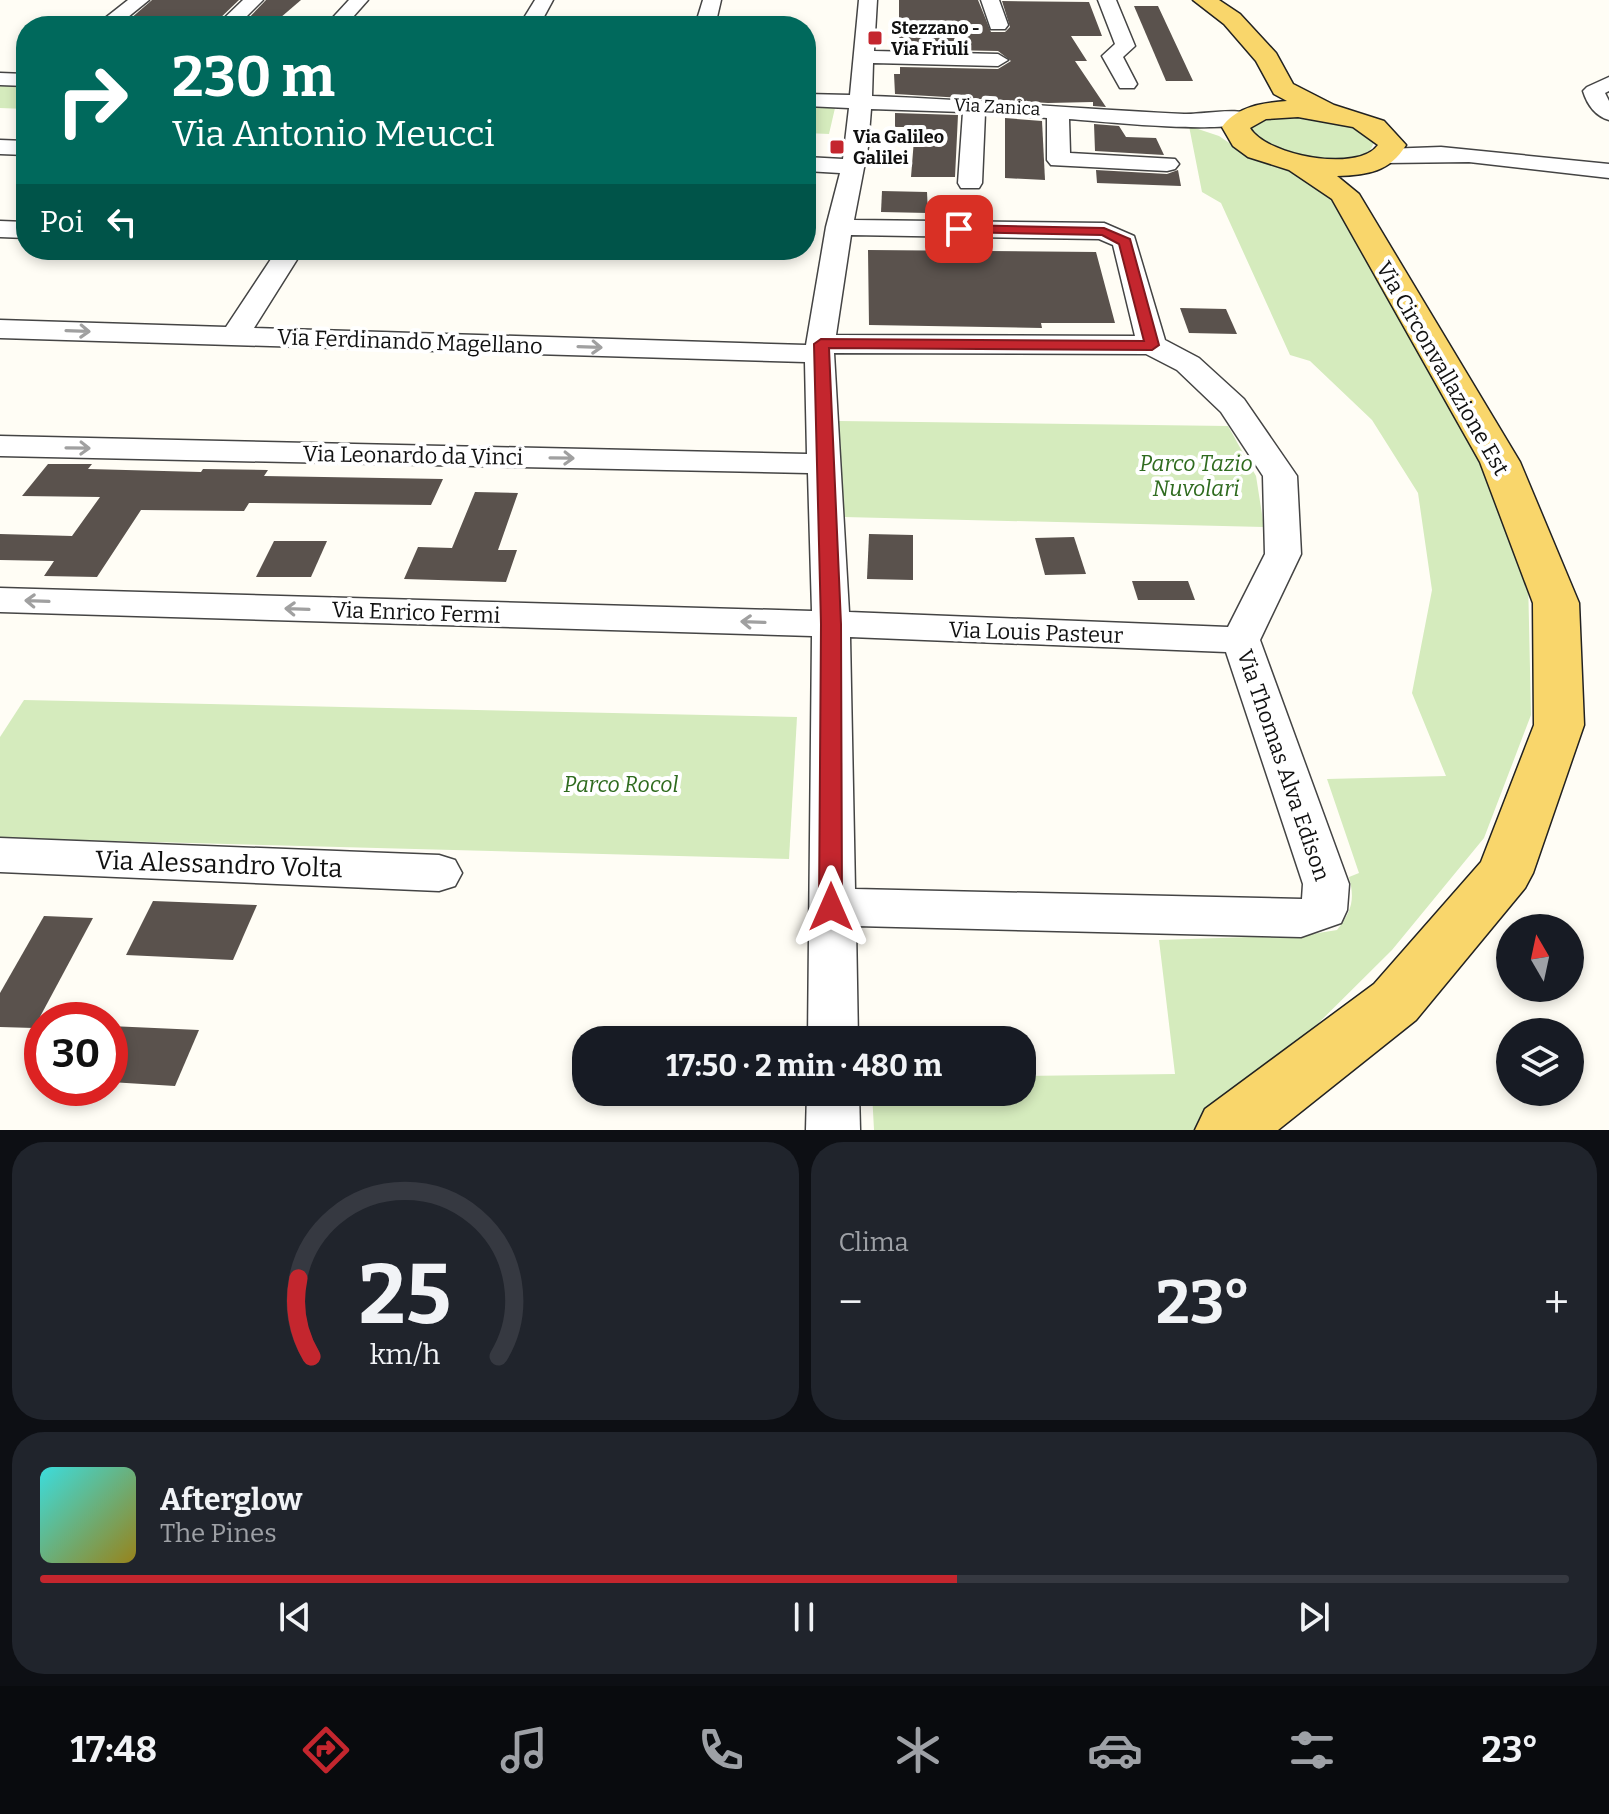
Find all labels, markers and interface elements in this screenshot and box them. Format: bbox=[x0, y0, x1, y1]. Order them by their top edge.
place label: Stezzano - Via Friuli bbox=[891, 17, 980, 60]
marker: Stezzano - Via Friuli bbox=[866, 29, 884, 47]
text: 230 m bbox=[172, 44, 335, 111]
icon: right bbox=[40, 48, 144, 152]
street label: Via Zanica bbox=[953, 94, 1041, 120]
text: Via Antonio Meucci bbox=[172, 112, 495, 156]
place label: Via Galileo Galilei bbox=[853, 126, 944, 169]
marker: Via Galileo Galilei bbox=[828, 138, 846, 156]
pin bbox=[925, 195, 993, 263]
icon: left bbox=[100, 200, 144, 244]
text: Poi bbox=[40, 204, 84, 240]
icon: arrive bbox=[937, 207, 981, 251]
street label: Via Circonvallazione Est bbox=[1370, 256, 1515, 480]
one-way arrow bbox=[64, 323, 91, 339]
street label: Via Ferdinando Magellano bbox=[277, 323, 543, 360]
one-way arrow bbox=[576, 339, 603, 355]
one-way arrow bbox=[64, 440, 91, 455]
street label: Via Leonardo da Vinci bbox=[303, 440, 524, 471]
park label: Parco Tazio Nuvolari bbox=[1139, 450, 1253, 502]
one-way arrow bbox=[548, 451, 575, 466]
one-way arrow bbox=[24, 594, 51, 609]
street label: Via Enrico Fermi bbox=[331, 596, 501, 629]
one-way arrow bbox=[284, 601, 311, 616]
one-way arrow bbox=[740, 614, 767, 629]
street label: Via Louis Pasteur bbox=[948, 616, 1124, 649]
street label: Via Thomas Alva Edison bbox=[1231, 646, 1336, 884]
park label: Parco Rocol bbox=[564, 771, 678, 798]
street label: Via Alessandro Volta bbox=[95, 845, 343, 884]
position arrow bbox=[789, 865, 873, 949]
north arrow bbox=[1496, 914, 1584, 1002]
map controls bbox=[1496, 914, 1584, 1106]
speed limit sign: 30 bbox=[24, 1002, 128, 1106]
button: layers bbox=[1496, 1018, 1584, 1106]
text: 17:50 · 2 min · 480 m bbox=[666, 1048, 942, 1084]
text: Clima bbox=[839, 1227, 909, 1258]
text: 25 bbox=[359, 1245, 451, 1345]
text: 23° bbox=[1156, 1267, 1251, 1339]
text: − bbox=[839, 1276, 863, 1329]
text: + bbox=[1544, 1276, 1569, 1329]
text: km/h bbox=[370, 1337, 441, 1372]
text: Afterglow bbox=[160, 1482, 302, 1518]
text: The Pines bbox=[160, 1518, 277, 1549]
icon: previous bbox=[273, 1595, 317, 1639]
icon: pause bbox=[782, 1595, 826, 1639]
icon: next bbox=[1292, 1595, 1336, 1639]
icon: directions bbox=[298, 1722, 354, 1778]
icon: music bbox=[496, 1722, 552, 1778]
icon: phone bbox=[693, 1722, 749, 1778]
icon: climate bbox=[890, 1722, 946, 1778]
icon: car bbox=[1087, 1722, 1143, 1778]
icon: filters bbox=[1284, 1722, 1340, 1778]
text: 17:48 bbox=[71, 1728, 157, 1772]
text: 23° bbox=[1481, 1728, 1538, 1772]

